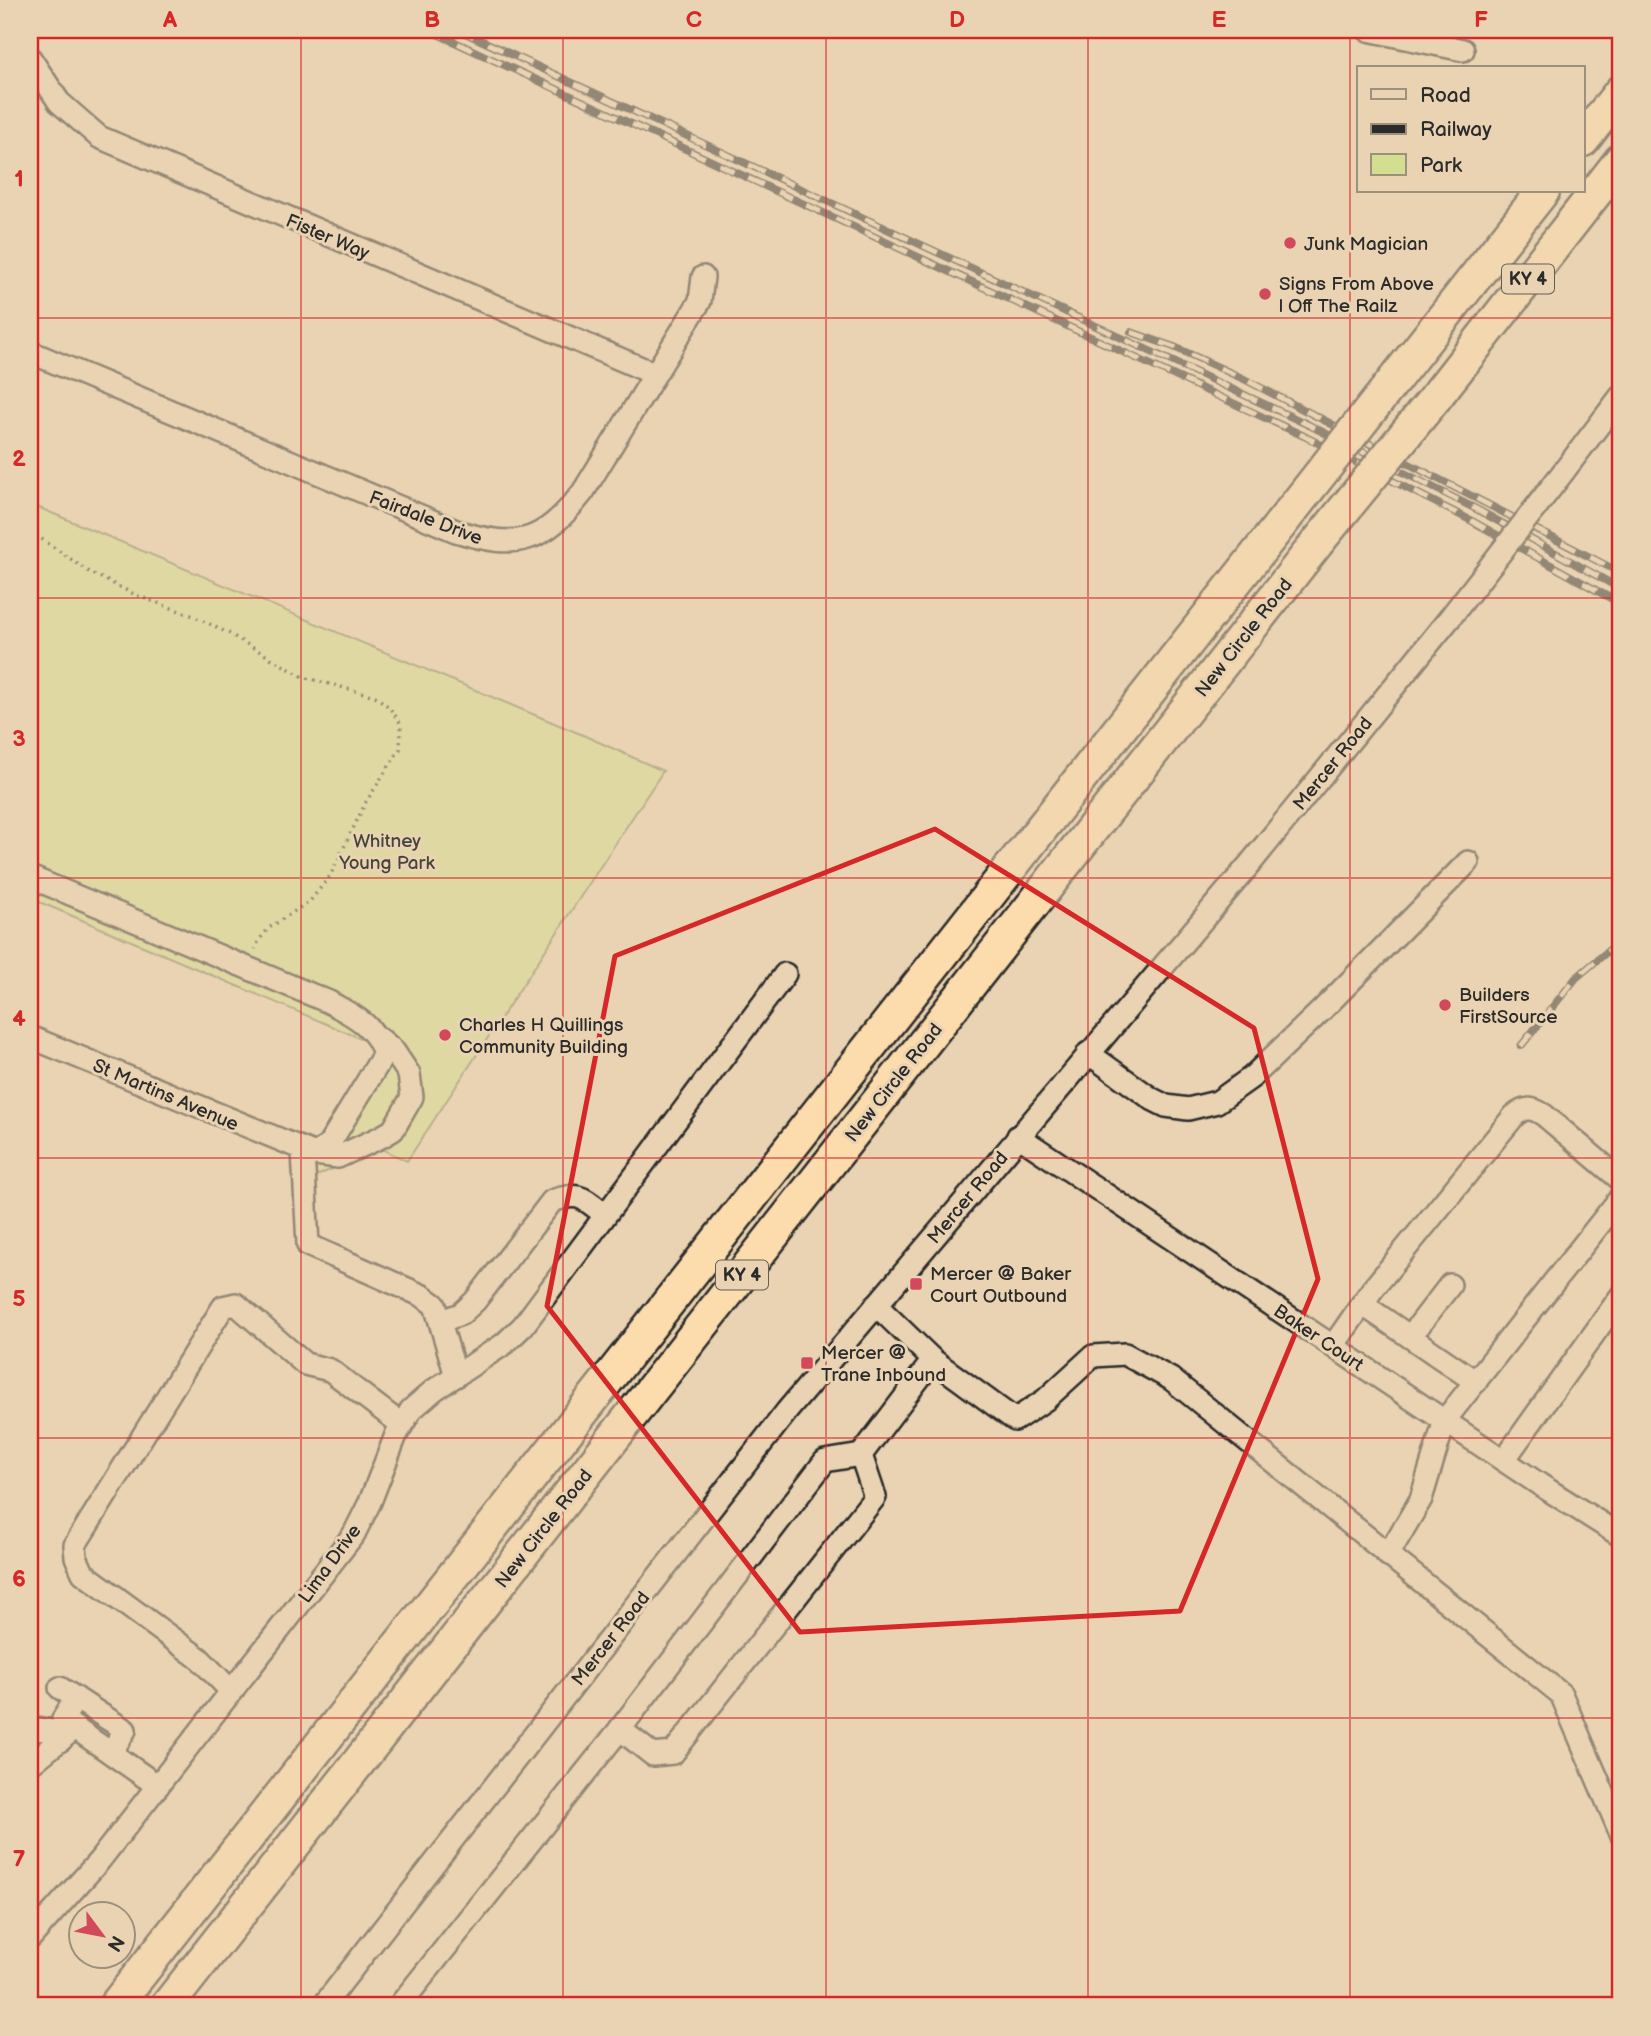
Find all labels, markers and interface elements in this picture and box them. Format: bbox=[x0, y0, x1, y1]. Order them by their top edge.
text: A bbox=[162, 6, 178, 34]
text: B bbox=[424, 6, 440, 34]
text: C bbox=[686, 6, 702, 34]
text: D bbox=[949, 6, 965, 34]
text: E bbox=[1212, 6, 1227, 34]
text: F bbox=[1474, 6, 1488, 34]
legend bbox=[1357, 66, 1584, 192]
text: Road bbox=[1420, 83, 1471, 108]
text: Railway bbox=[1420, 117, 1492, 142]
text: Park bbox=[1420, 153, 1463, 178]
text: 1 bbox=[14, 165, 24, 193]
street label: Fister Way bbox=[282, 209, 373, 265]
place label: Junk Magician bbox=[1304, 233, 1428, 256]
marker: Junk Magician bbox=[1282, 235, 1298, 251]
road number: KY 4 bbox=[1502, 264, 1554, 293]
place label: Signs From Above | Off The Railz bbox=[1279, 273, 1434, 318]
marker: Signs From Above | Off The Railz bbox=[1257, 286, 1273, 302]
text: 2 bbox=[12, 445, 26, 473]
street label: Fairdale Drive bbox=[366, 486, 485, 551]
street label: New Circle Road bbox=[1191, 574, 1298, 702]
street label: Mercer Road bbox=[1289, 713, 1378, 815]
text: 3 bbox=[12, 725, 26, 753]
park label: Whitney Young Park bbox=[338, 830, 435, 875]
place label: Builders FirstSource bbox=[1459, 984, 1557, 1029]
marker: Builders FirstSource bbox=[1437, 997, 1453, 1013]
text: 4 bbox=[12, 1005, 26, 1033]
place label: Charles H Quillings Community Building bbox=[459, 1014, 628, 1059]
street label: New Circle Road bbox=[841, 1019, 948, 1147]
marker: Charles H Quillings Community Building bbox=[437, 1027, 453, 1043]
street label: St Martins Avenue bbox=[89, 1054, 242, 1136]
street label: Mercer Road bbox=[923, 1147, 1013, 1249]
road number: KY 4 bbox=[716, 1260, 768, 1290]
place label: Mercer @ Baker Court Outbound bbox=[930, 1263, 1072, 1308]
marker: Mercer @ Baker Court Outbound bbox=[908, 1276, 924, 1292]
text: 5 bbox=[12, 1285, 26, 1313]
street label: Baker Court bbox=[1269, 1300, 1368, 1377]
place label: Mercer @ Trane Inbound bbox=[821, 1342, 946, 1387]
marker: Mercer @ Trane Inbound bbox=[799, 1355, 815, 1371]
street label: New Circle Road bbox=[491, 1465, 598, 1593]
street label: Lima Drive bbox=[294, 1520, 366, 1608]
text: 6 bbox=[12, 1565, 26, 1593]
street label: Mercer Road bbox=[567, 1587, 655, 1691]
text: 7 bbox=[13, 1845, 26, 1873]
north arrow bbox=[66, 1899, 136, 1969]
text: N bbox=[102, 1931, 129, 1955]

